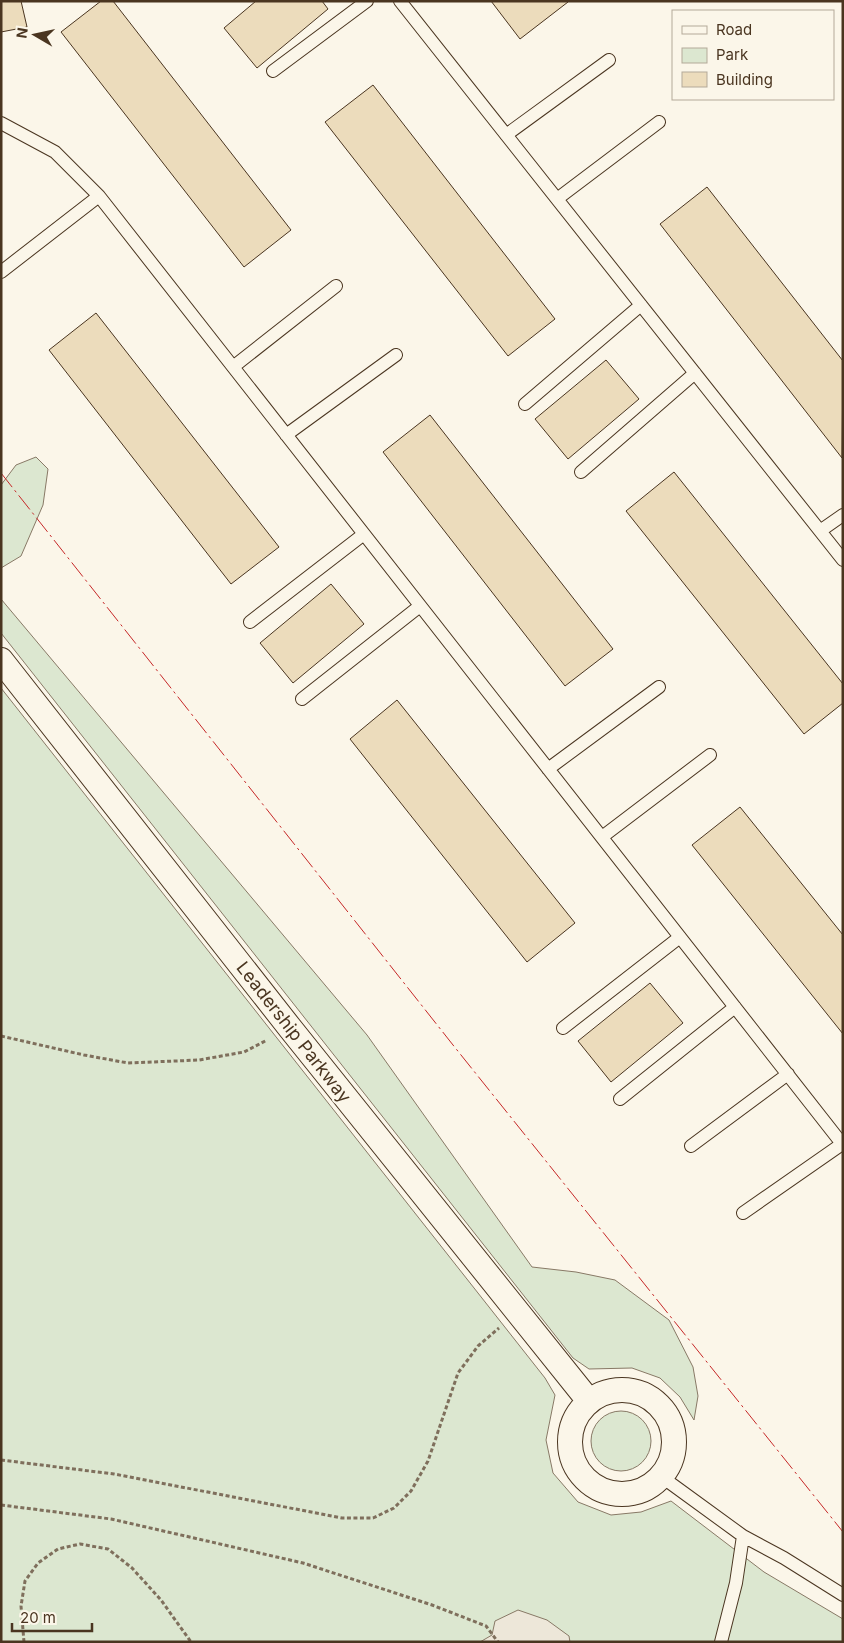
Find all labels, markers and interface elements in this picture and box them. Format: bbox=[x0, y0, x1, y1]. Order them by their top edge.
north arrow bbox=[10, 10, 60, 60]
legend bbox=[672, 10, 834, 100]
text: Road bbox=[716, 20, 752, 39]
text: N bbox=[12, 26, 31, 39]
text: Park bbox=[716, 45, 749, 64]
text: Building bbox=[716, 70, 773, 89]
street label: Leadership Parkway bbox=[232, 957, 356, 1107]
scale bar bbox=[12, 1600, 92, 1632]
text: 20 m bbox=[20, 1608, 56, 1627]

